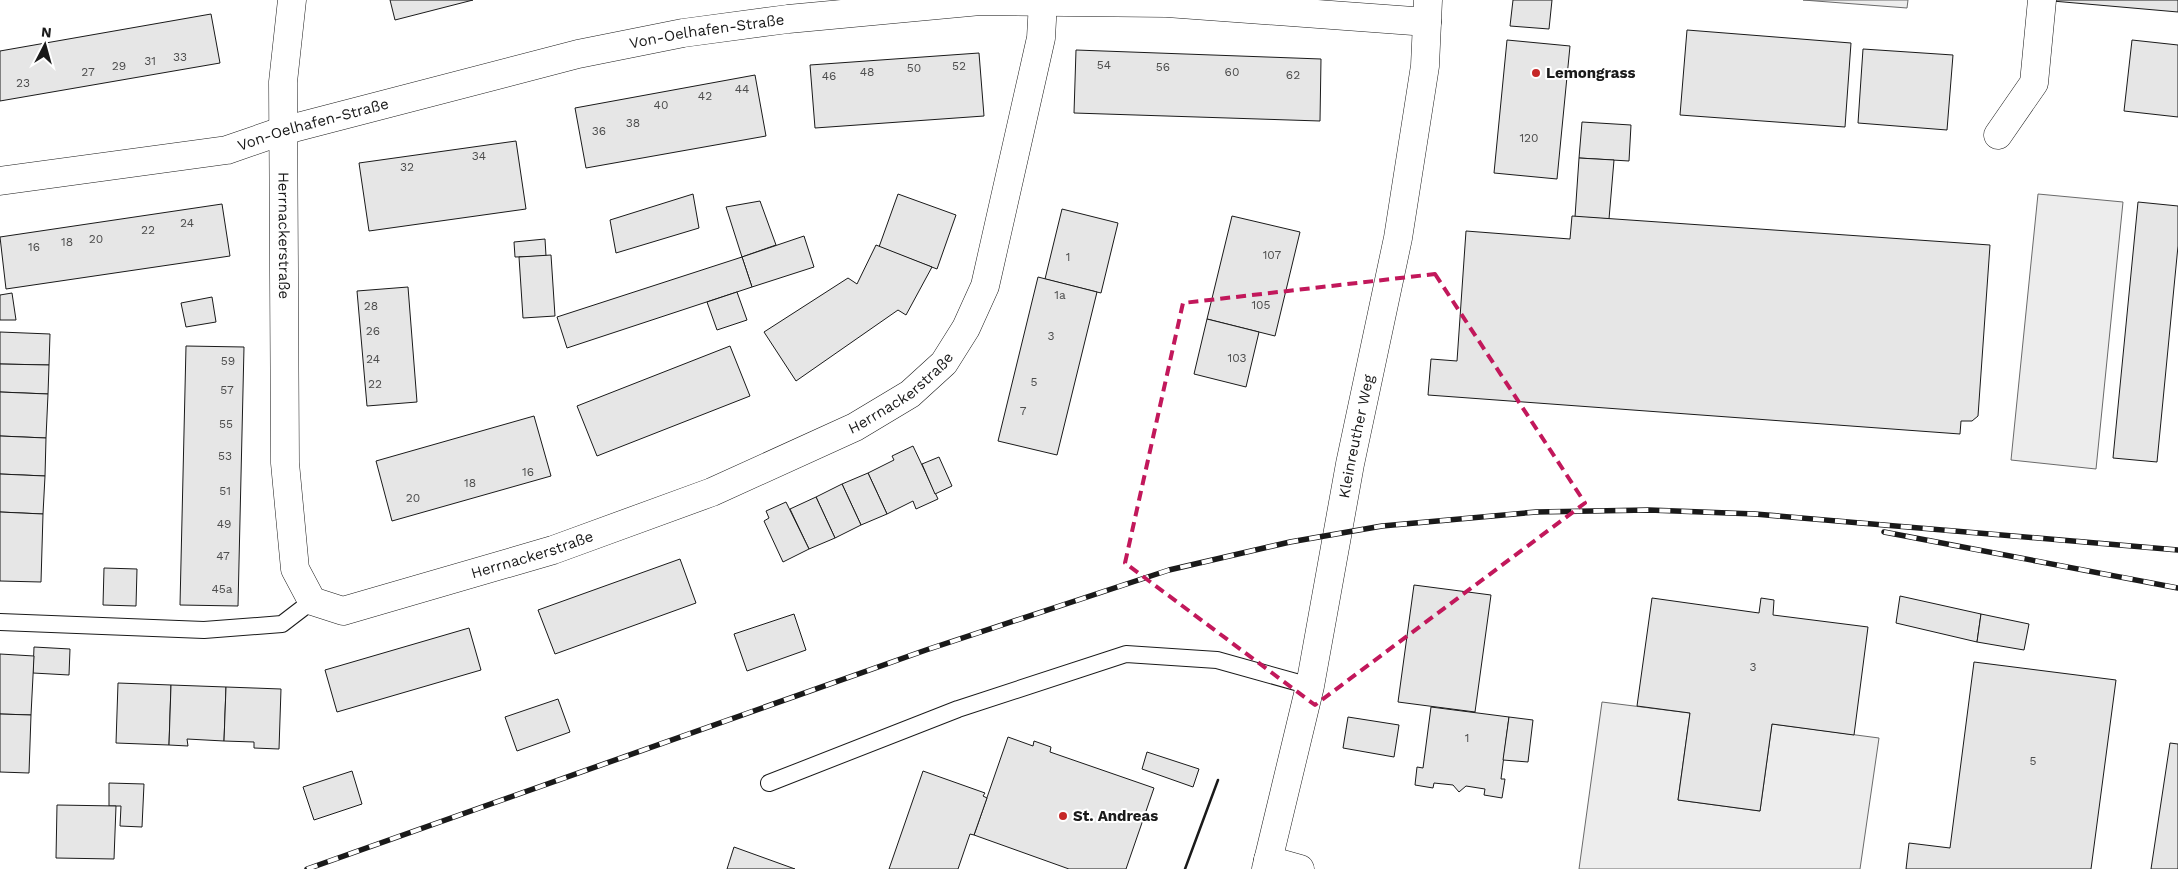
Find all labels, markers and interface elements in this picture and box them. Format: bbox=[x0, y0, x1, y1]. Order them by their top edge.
street label: Von-Oelhafen-Straße bbox=[628, 11, 785, 52]
north arrow bbox=[20, 20, 70, 70]
text: N bbox=[40, 24, 52, 41]
house number: 33 bbox=[173, 50, 187, 64]
house number: 31 bbox=[144, 54, 156, 68]
house number: 54 bbox=[1097, 58, 1111, 72]
house number: 29 bbox=[112, 59, 126, 73]
house number: 52 bbox=[952, 59, 966, 73]
house number: 56 bbox=[1156, 60, 1170, 74]
house number: 50 bbox=[907, 61, 921, 75]
place label: Lemongrass bbox=[1546, 64, 1635, 82]
house number: 27 bbox=[81, 65, 95, 79]
house number: 48 bbox=[860, 65, 874, 79]
house number: 60 bbox=[1225, 65, 1239, 79]
marker: Lemongrass bbox=[1530, 67, 1542, 79]
house number: 62 bbox=[1286, 68, 1300, 82]
house number: 46 bbox=[822, 69, 836, 83]
house number: 23 bbox=[16, 76, 30, 90]
house number: 44 bbox=[735, 82, 749, 96]
house number: 42 bbox=[698, 89, 712, 103]
street label: Von-Oelhafen-Straße bbox=[235, 95, 391, 155]
house number: 40 bbox=[654, 98, 668, 112]
house number: 38 bbox=[626, 116, 640, 130]
house number: 36 bbox=[592, 124, 606, 138]
house number: 120 bbox=[1519, 131, 1539, 145]
house number: 34 bbox=[472, 149, 486, 163]
house number: 32 bbox=[400, 160, 414, 174]
street label: Herrnackerstraße bbox=[274, 172, 293, 299]
house number: 24 bbox=[180, 216, 194, 230]
house number: 22 bbox=[141, 223, 155, 237]
house number: 20 bbox=[89, 232, 103, 246]
house number: 18 bbox=[61, 235, 73, 249]
house number: 16 bbox=[28, 240, 40, 254]
house number: 107 bbox=[1263, 248, 1282, 262]
house number: 1 bbox=[1066, 250, 1070, 264]
house number: 1a bbox=[1054, 288, 1066, 302]
house number: 105 bbox=[1251, 298, 1271, 312]
house number: 28 bbox=[364, 299, 378, 313]
house number: 26 bbox=[366, 324, 380, 338]
house number: 3 bbox=[1048, 329, 1055, 343]
street label: Herrnackerstraße bbox=[845, 349, 957, 438]
house number: 103 bbox=[1228, 351, 1246, 365]
house number: 24 bbox=[366, 352, 380, 366]
house number: 59 bbox=[221, 354, 235, 368]
street label: Kleinreuther Weg bbox=[1335, 373, 1378, 500]
house number: 5 bbox=[1031, 375, 1038, 389]
house number: 22 bbox=[368, 377, 382, 391]
house number: 57 bbox=[220, 383, 234, 397]
house number: 7 bbox=[1020, 404, 1027, 418]
house number: 55 bbox=[219, 417, 233, 431]
house number: 53 bbox=[218, 449, 232, 463]
house number: 16 bbox=[522, 465, 534, 479]
house number: 18 bbox=[464, 476, 476, 490]
house number: 51 bbox=[219, 484, 231, 498]
house number: 20 bbox=[406, 491, 420, 505]
house number: 49 bbox=[217, 517, 231, 531]
street label: Herrnackerstraße bbox=[469, 527, 596, 582]
house number: 47 bbox=[216, 549, 230, 563]
house number: 45a bbox=[211, 582, 233, 596]
house number: 3 bbox=[1750, 660, 1757, 674]
house number: 1 bbox=[1465, 731, 1469, 745]
house number: 5 bbox=[2030, 754, 2037, 768]
place label: St. Andreas bbox=[1073, 807, 1158, 825]
marker: St. Andreas bbox=[1057, 810, 1069, 822]

